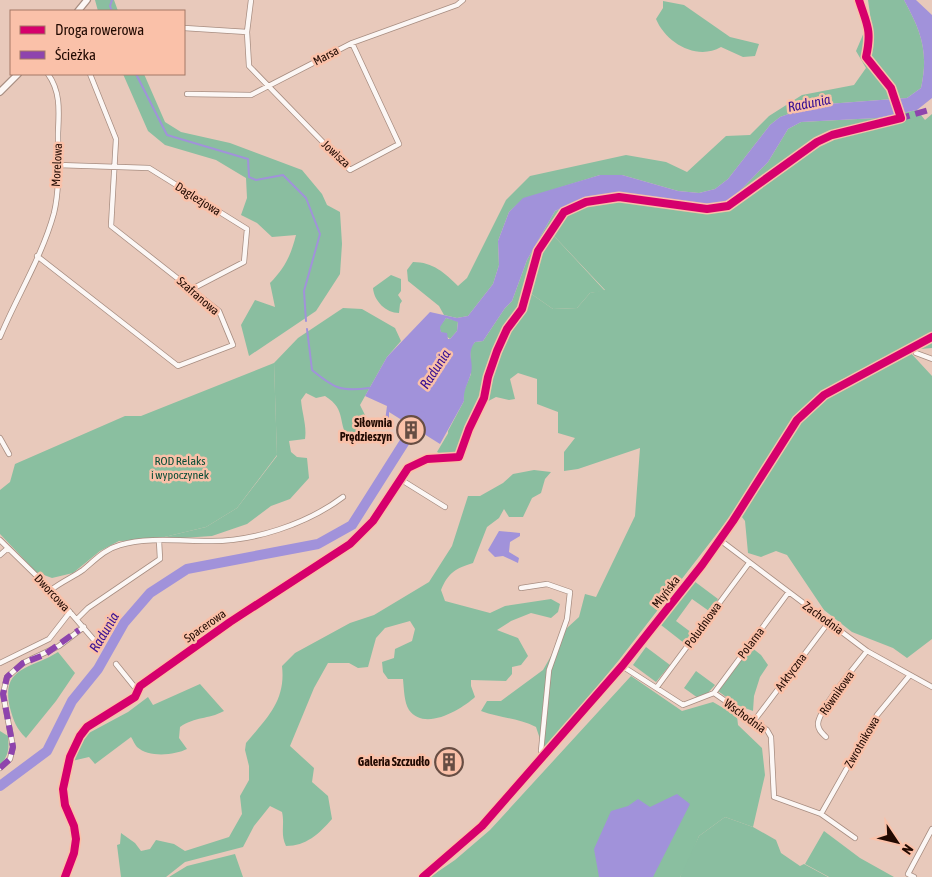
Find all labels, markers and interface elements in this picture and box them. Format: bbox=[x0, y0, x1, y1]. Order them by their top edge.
legend bbox=[10, 10, 185, 75]
text: Droga rowerowa bbox=[55, 21, 144, 38]
street label: Marsa bbox=[311, 43, 341, 69]
text: Ścieżka bbox=[55, 46, 96, 63]
water label: Radunia bbox=[786, 91, 832, 115]
street label: Jowisza bbox=[319, 137, 353, 171]
street label: Morelowa bbox=[49, 143, 65, 187]
street label: Daglezjowa bbox=[173, 179, 223, 219]
street label: Szafranowa bbox=[174, 274, 222, 318]
water label: Radunia bbox=[416, 346, 454, 392]
building icon: Siłownia Prędzieszyn bbox=[396, 415, 426, 445]
place label: Siłownia Prędzieszyn bbox=[340, 416, 392, 444]
park label: ROD Relaks i wypoczynek bbox=[151, 454, 210, 482]
street label: Dworcowa bbox=[31, 572, 73, 614]
street label: Młyńska bbox=[649, 573, 683, 611]
street label: Zachodnia bbox=[800, 599, 846, 637]
street label: Południowa bbox=[682, 600, 724, 650]
street label: Spacerowa bbox=[181, 607, 229, 645]
water label: Radunia bbox=[86, 609, 122, 655]
street label: Polarna bbox=[735, 625, 767, 661]
street label: Arktyczna bbox=[772, 651, 810, 693]
street label: Równikowa bbox=[817, 668, 857, 718]
street label: Wschodnia bbox=[721, 696, 769, 736]
street label: Zwrotnikowa bbox=[842, 714, 882, 770]
building icon: Galeria Szczudło bbox=[434, 747, 464, 777]
place label: Galeria Szczudło bbox=[358, 755, 430, 769]
north arrow bbox=[872, 817, 922, 867]
text: N bbox=[899, 841, 917, 857]

